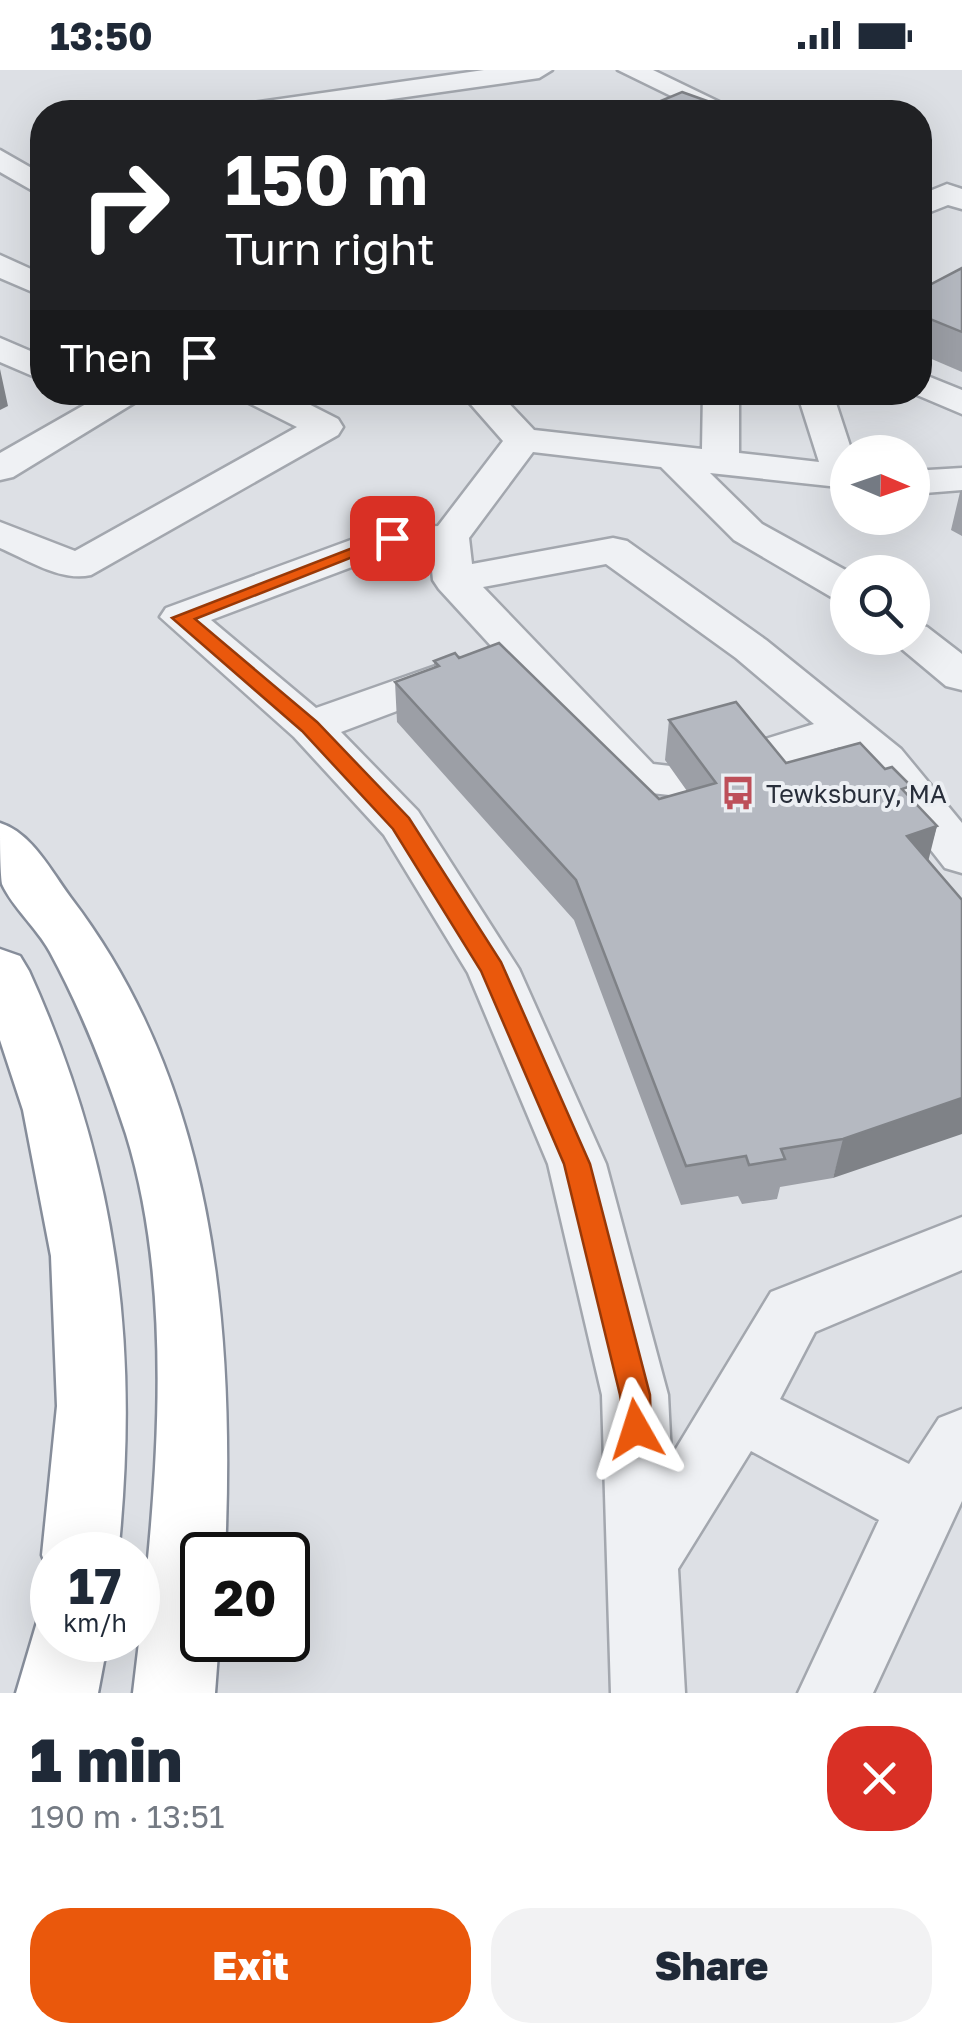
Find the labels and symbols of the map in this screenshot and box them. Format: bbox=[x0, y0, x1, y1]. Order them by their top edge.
north arrow bbox=[830, 435, 930, 535]
pin bbox=[350, 496, 435, 581]
bus stop icon: Tewksbury, MA bbox=[719, 774, 757, 812]
place label: Tewksbury, MA bbox=[766, 778, 947, 809]
position arrow bbox=[584, 1377, 688, 1481]
speed limit sign: 20 bbox=[180, 1532, 310, 1662]

